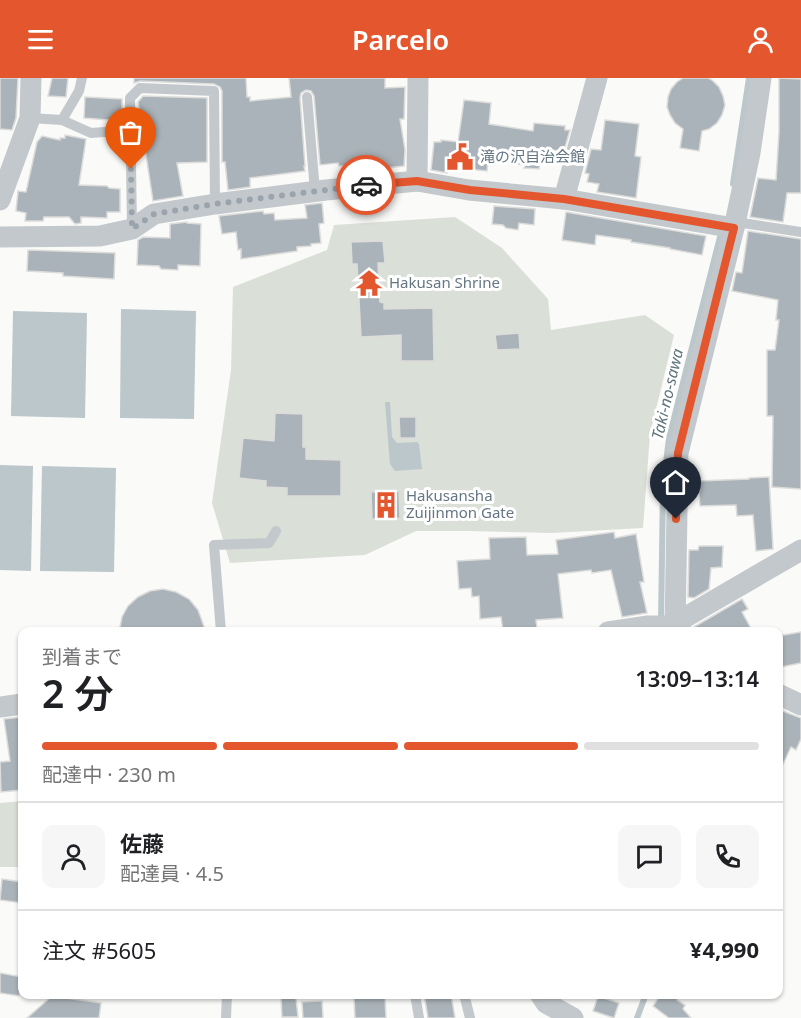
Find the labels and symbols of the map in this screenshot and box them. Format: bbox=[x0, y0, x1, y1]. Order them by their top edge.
pin bbox=[105, 107, 156, 169]
public building icon: 滝の沢自治会館 bbox=[445, 142, 475, 172]
place label: 滝の沢自治会館 bbox=[480, 146, 585, 166]
courier bbox=[336, 155, 396, 215]
temple icon: Hakusan Shrine bbox=[354, 268, 384, 298]
place label: Hakusan Shrine bbox=[389, 272, 500, 292]
water label: Taki-no-sawa bbox=[646, 346, 688, 442]
pin bbox=[650, 457, 701, 519]
place label: Hakusansha Zuijinmon Gate bbox=[406, 485, 514, 522]
building icon: Hakusansha Zuijinmon Gate bbox=[371, 490, 401, 520]

